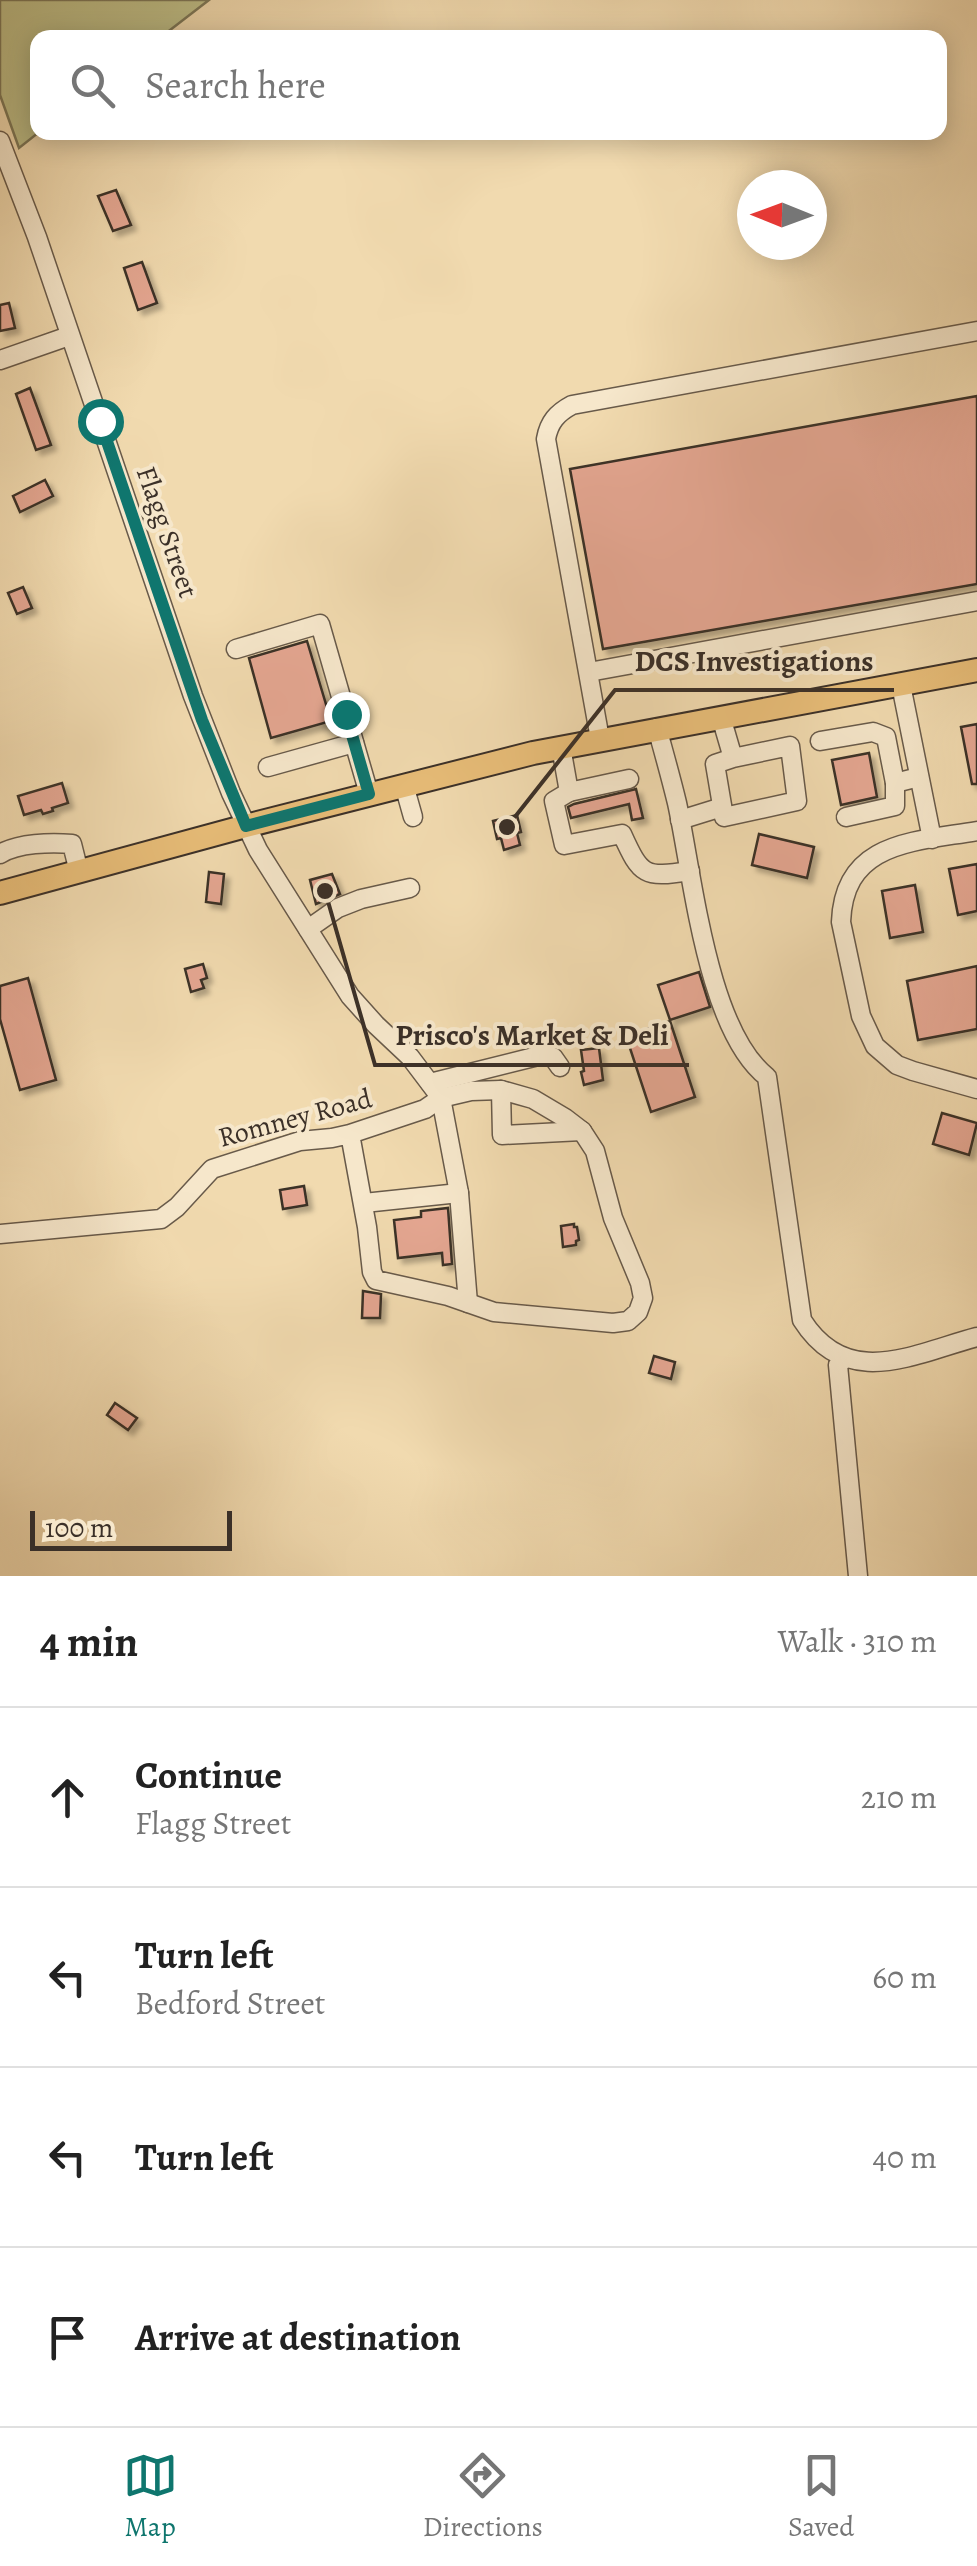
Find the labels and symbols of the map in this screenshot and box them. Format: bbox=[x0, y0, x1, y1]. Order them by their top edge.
north arrow bbox=[737, 170, 827, 260]
route start bbox=[78, 399, 124, 445]
street label: Flagg Street bbox=[127, 461, 207, 603]
callout: DCS Investigations bbox=[615, 630, 894, 690]
text: DCS Investigations bbox=[634, 641, 874, 681]
route end bbox=[324, 692, 370, 738]
callout: Prisco's Market & Deli bbox=[375, 1005, 689, 1065]
text: Prisco's Market & Deli bbox=[395, 1015, 669, 1055]
street label: Romney Road bbox=[214, 1079, 377, 1157]
scale bar bbox=[30, 1506, 232, 1551]

